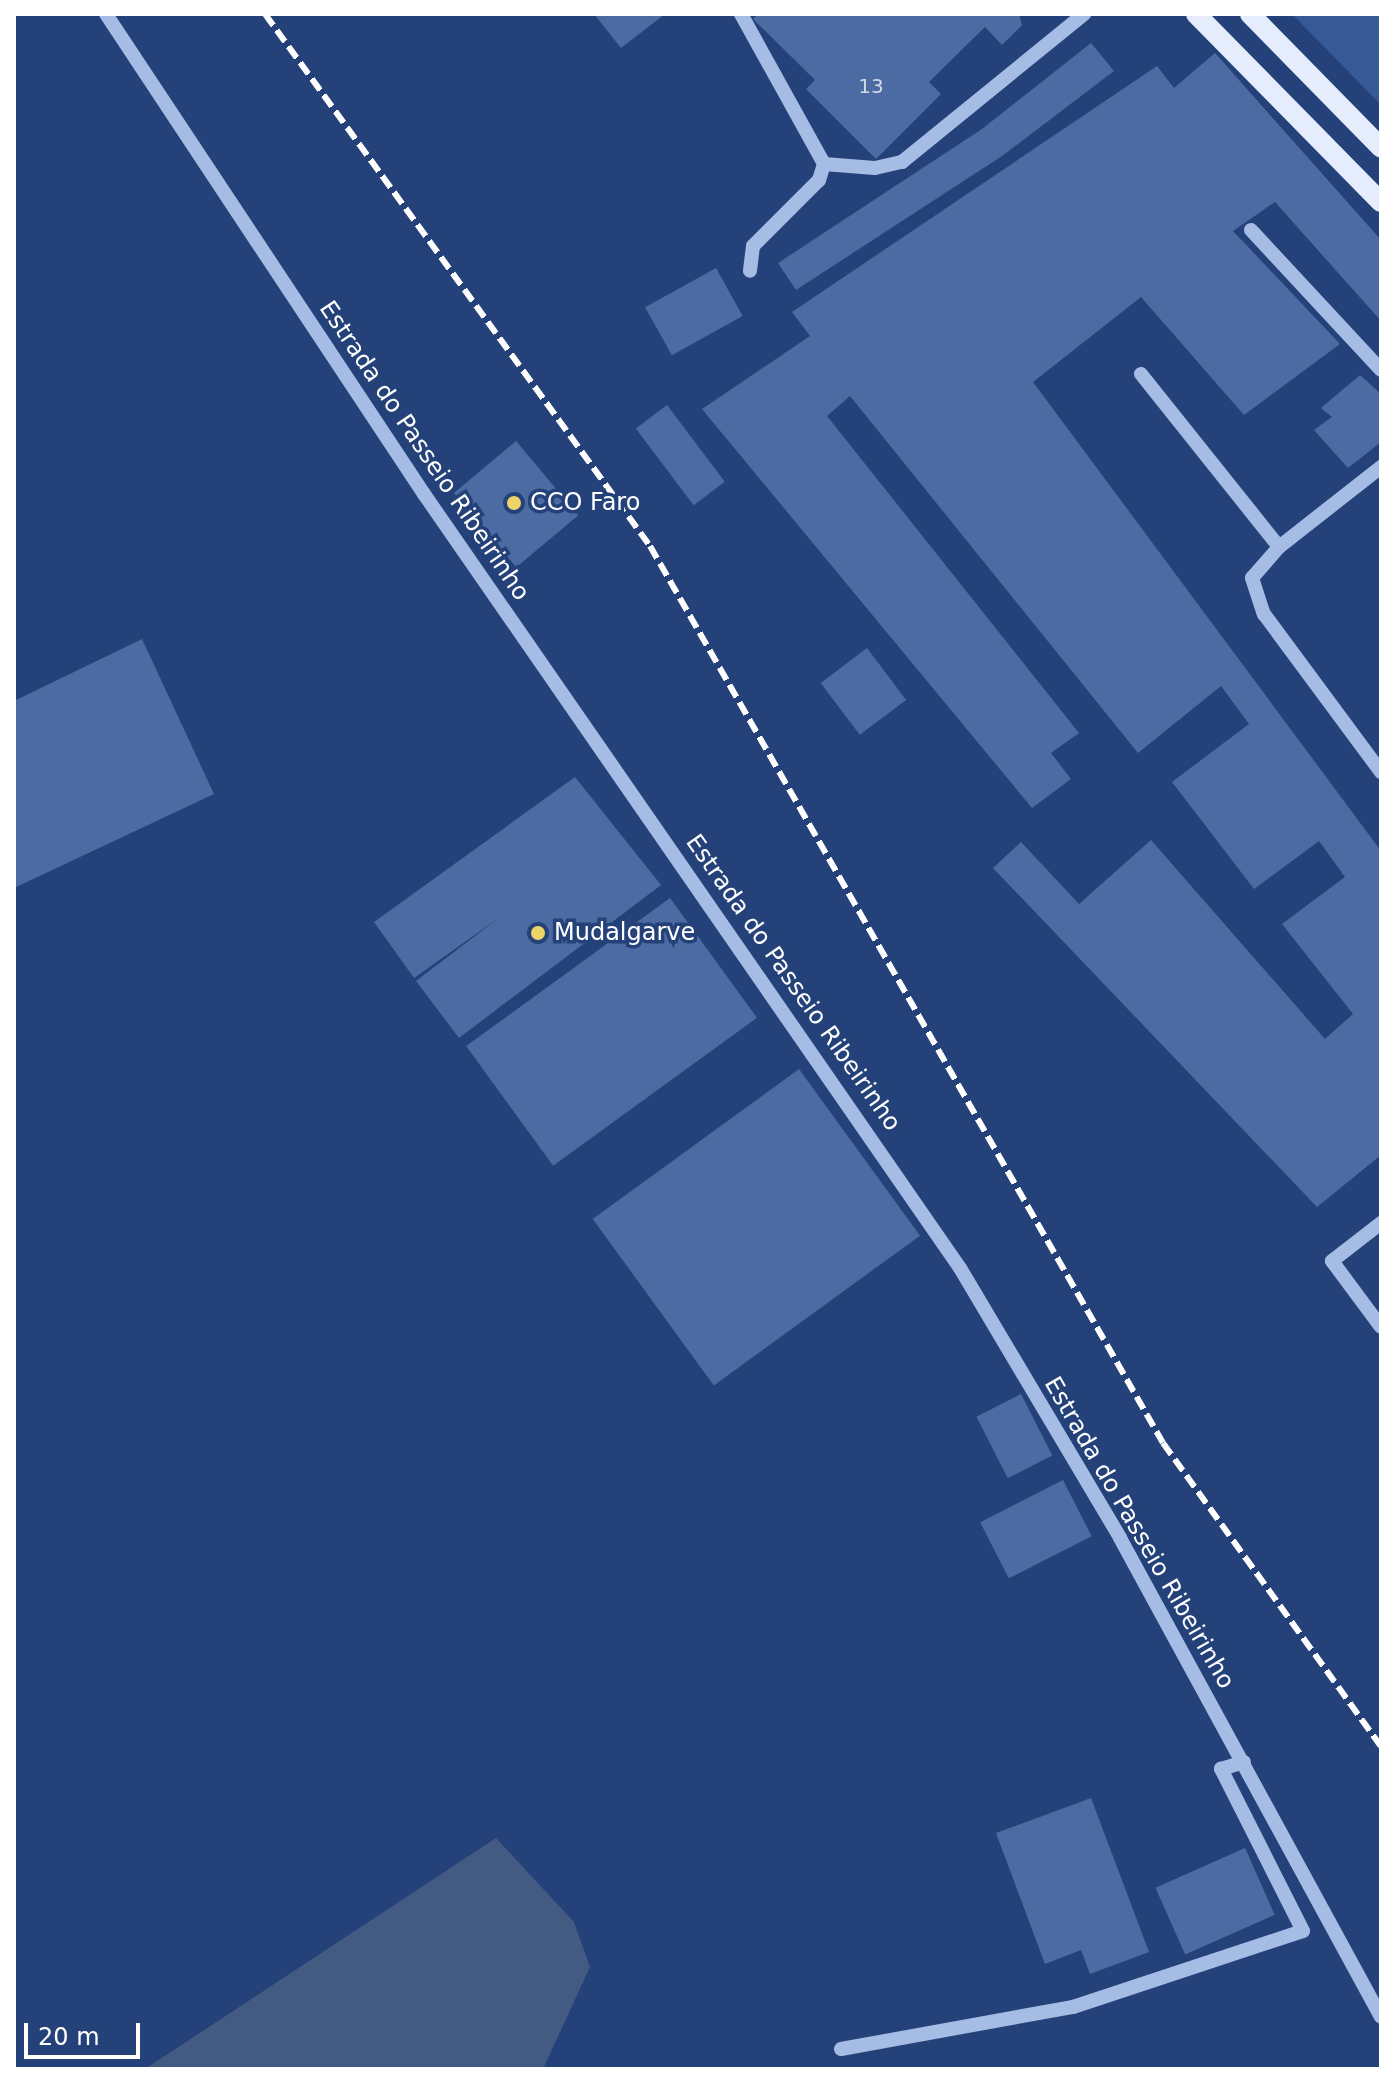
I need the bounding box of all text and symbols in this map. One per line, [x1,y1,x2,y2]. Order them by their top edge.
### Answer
house number: 13 [858,74,884,98]
street label: Estrada do Passeio Ribeirinho [313,296,535,606]
place label: CCO Faro [530,489,640,517]
marker: CCO Faro [505,494,523,512]
street label: Estrada do Passeio Ribeirinho [679,829,907,1137]
place label: Mudalgarve [554,919,695,947]
marker: Mudalgarve [529,924,547,942]
street label: Estrada do Passeio Ribeirinho [1038,1372,1240,1694]
scale bar [28,2007,144,2057]
text: 20 m [38,2023,100,2051]

